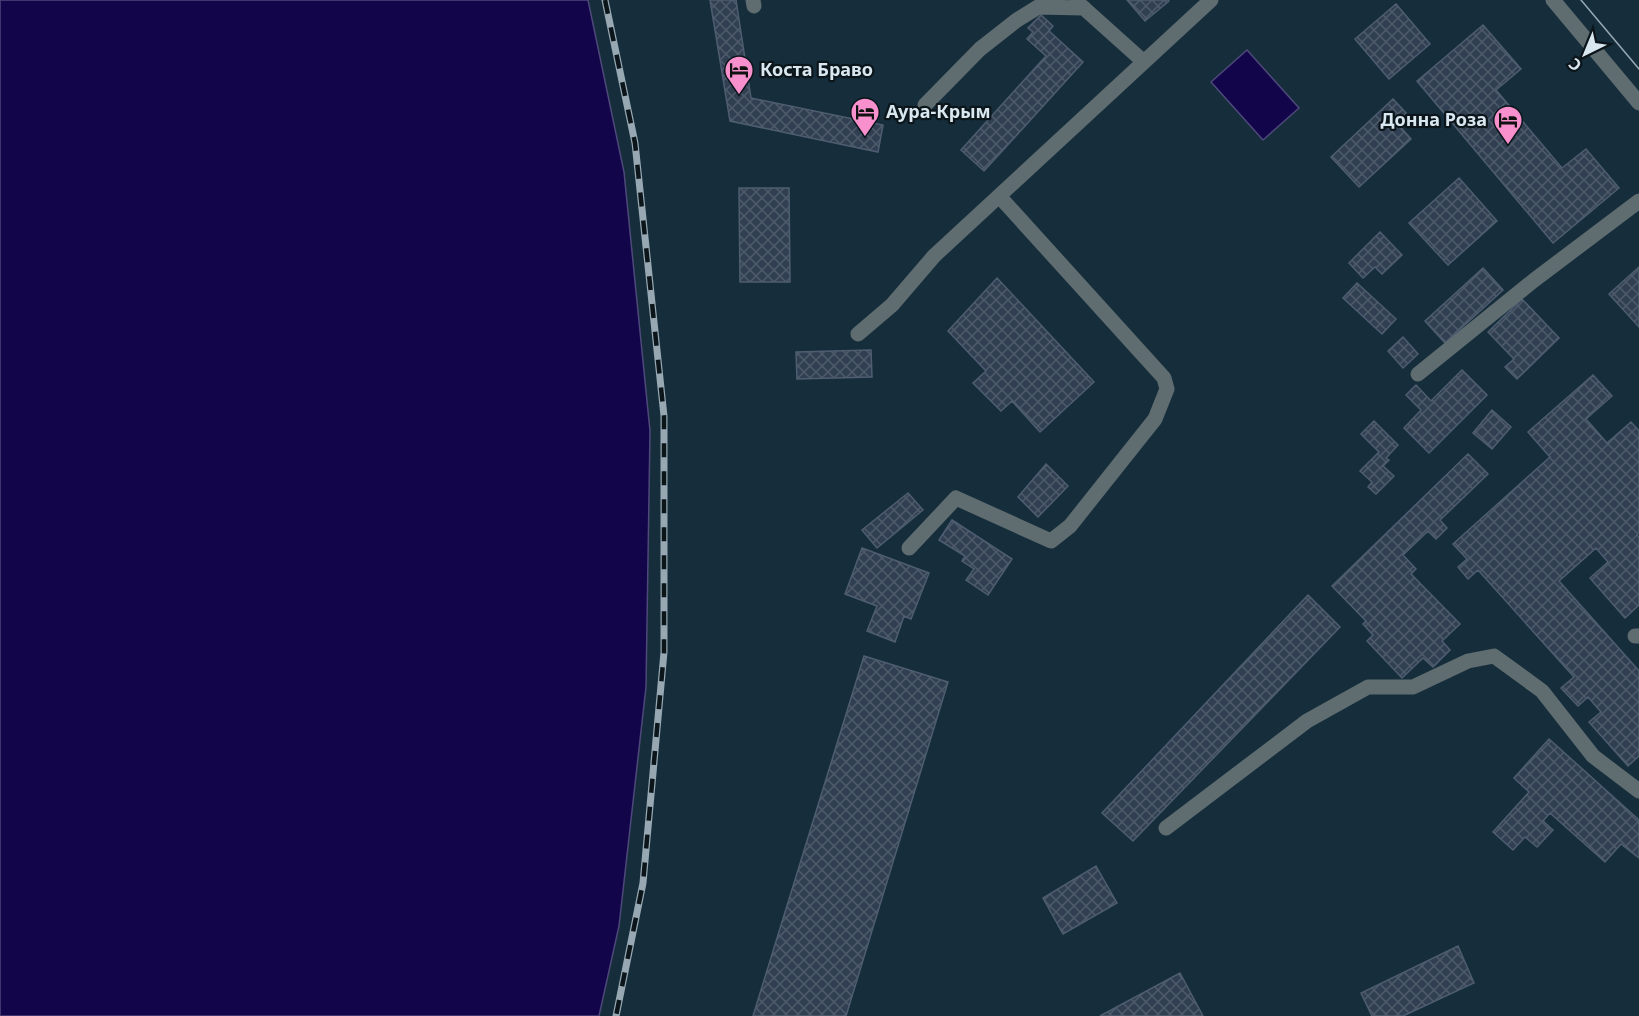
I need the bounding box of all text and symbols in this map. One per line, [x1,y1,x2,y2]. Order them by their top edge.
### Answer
north arrow [1555,24,1615,84]
text: С [1563,53,1586,77]
hotel icon: Коста Браво [723,54,755,96]
place label: Коста Браво [760,57,873,81]
hotel icon: Аура-Крым [849,96,881,138]
place label: Аура-Крым [886,99,991,123]
hotel icon: Донна Роза [1492,104,1524,146]
place label: Донна Роза [1381,107,1487,131]

